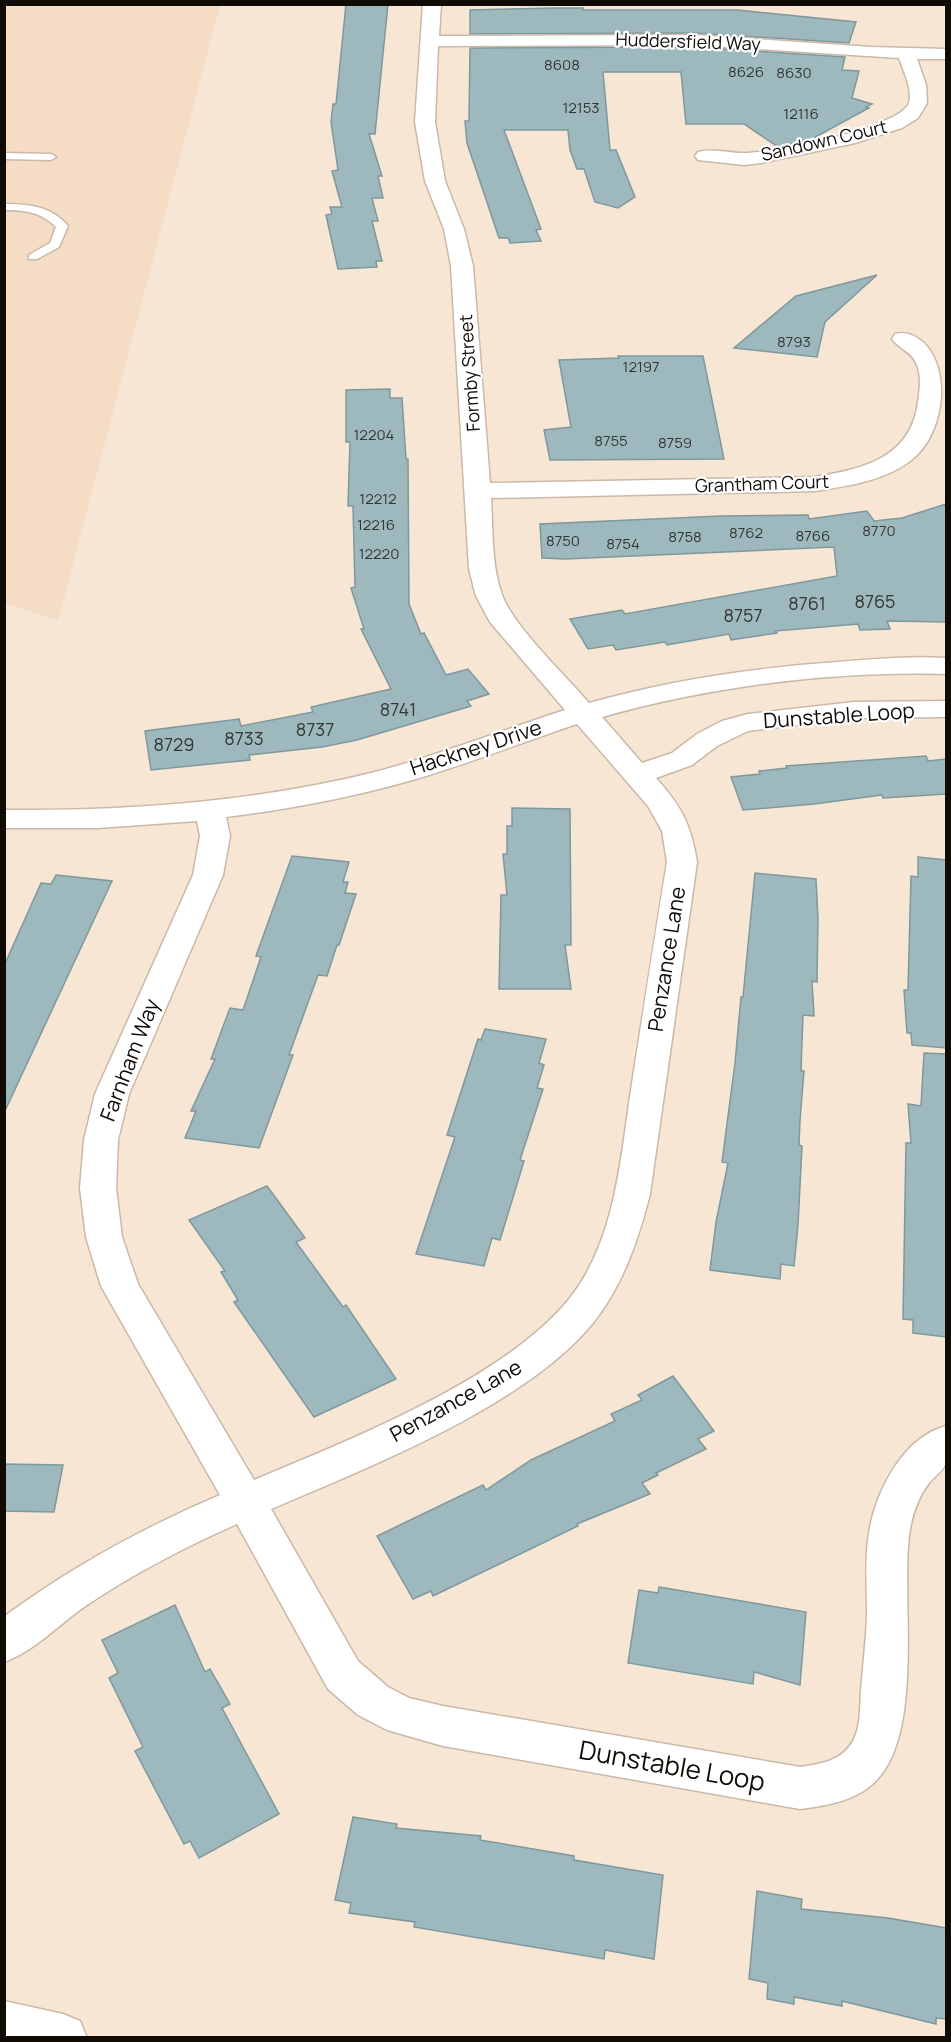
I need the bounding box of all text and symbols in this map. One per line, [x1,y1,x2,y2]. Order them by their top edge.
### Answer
street label: Huddersfield Way [615,26,762,56]
house number: 8608 [544,54,580,75]
house number: 8626 [728,61,764,82]
house number: 8630 [776,62,812,83]
house number: 12153 [562,97,600,118]
house number: 12116 [783,103,819,124]
street label: Sandown Court [758,114,889,166]
street label: Formby Street [453,314,485,432]
house number: 8793 [777,331,811,352]
house number: 12197 [623,356,659,377]
house number: 12204 [354,424,395,445]
house number: 8755 [594,430,628,451]
house number: 8759 [658,432,692,453]
street label: Grantham Court [694,469,829,497]
house number: 12212 [359,488,397,509]
house number: 12216 [357,514,395,535]
house number: 8770 [862,520,896,541]
house number: 8762 [729,522,763,543]
house number: 8766 [796,525,830,546]
house number: 8758 [668,526,702,547]
house number: 8750 [546,530,580,551]
house number: 8754 [606,533,640,554]
house number: 12220 [359,543,399,564]
house number: 8765 [854,589,896,613]
house number: 8761 [788,591,826,615]
house number: 8757 [724,603,762,627]
street label: Dunstable Loop [762,696,916,734]
house number: 8741 [380,697,416,721]
street label: Hackney Drive [406,713,545,782]
house number: 8737 [296,717,334,741]
house number: 8733 [224,726,264,750]
house number: 8729 [154,732,194,756]
street label: Penzance Lane [641,884,691,1033]
street label: Farnham Way [93,994,165,1125]
street label: Penzance Lane [385,1352,526,1448]
street label: Dunstable Loop [576,1731,768,1799]

